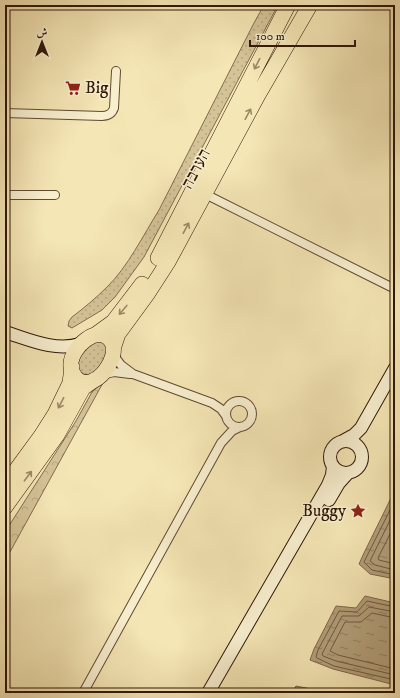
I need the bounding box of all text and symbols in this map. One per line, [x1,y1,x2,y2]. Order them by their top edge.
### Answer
north arrow [22,22,62,62]
scale bar [250,22,355,48]
text: ش [37,26,48,40]
text: 100 m [256,29,285,44]
one-way arrow [253,58,260,70]
place label: Big [85,77,109,99]
supermarket icon: Big [64,79,82,97]
one-way arrow [244,108,252,120]
street label: הערבה [176,145,216,193]
one-way arrow [183,222,190,234]
one-way arrow [118,305,127,316]
one-way arrow [56,397,64,409]
one-way arrow [24,470,32,481]
place label: Buggy [302,500,347,522]
place icon: Buggy [349,502,367,520]

